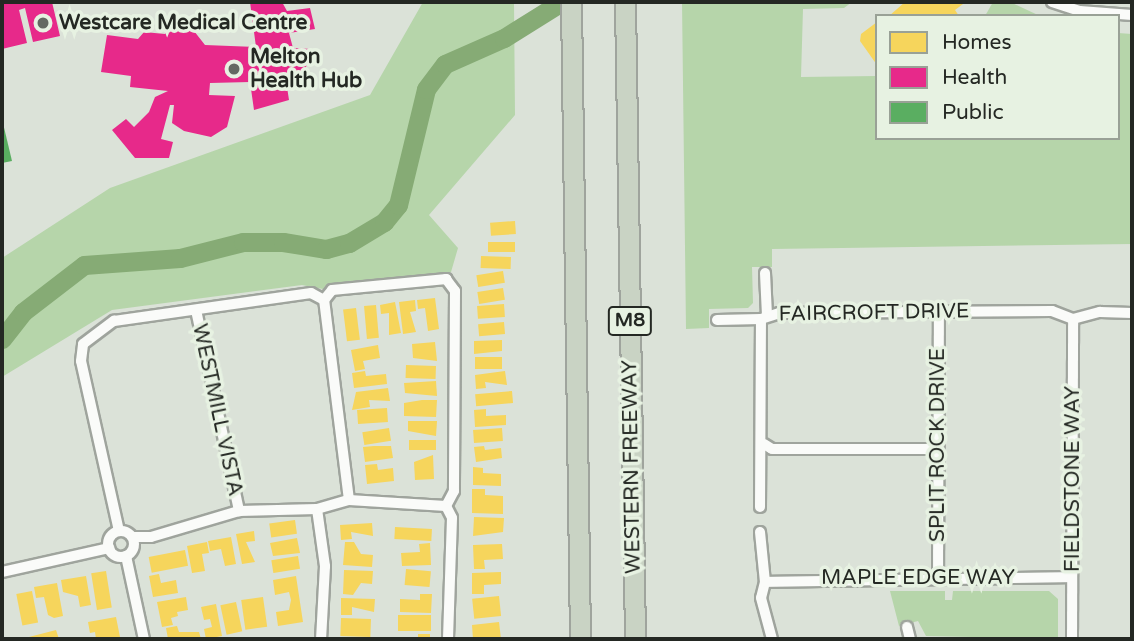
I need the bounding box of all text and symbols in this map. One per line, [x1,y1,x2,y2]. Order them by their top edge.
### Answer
place label: Westcare Medical Centre [59,10,307,36]
marker: Westcare Medical Centre [33,13,53,33]
legend [875,14,1120,140]
text: Homes [942,30,1012,55]
place label: Melton Health Hub [250,44,362,94]
marker: Melton Health Hub [224,59,244,79]
text: Health [942,65,1007,90]
text: Public [942,100,1004,125]
street label: FAIRCROFT DRIVE [779,299,969,327]
road number: M8 [607,306,653,336]
street label: WESTMILL VISTA [186,322,248,498]
street label: SPLIT ROCK DRIVE [925,348,951,542]
street label: WESTERN FREEWAY [618,360,646,574]
street label: FIELDSTONE WAY [1060,386,1086,572]
street label: MAPLE EDGE WAY [821,565,1015,591]

